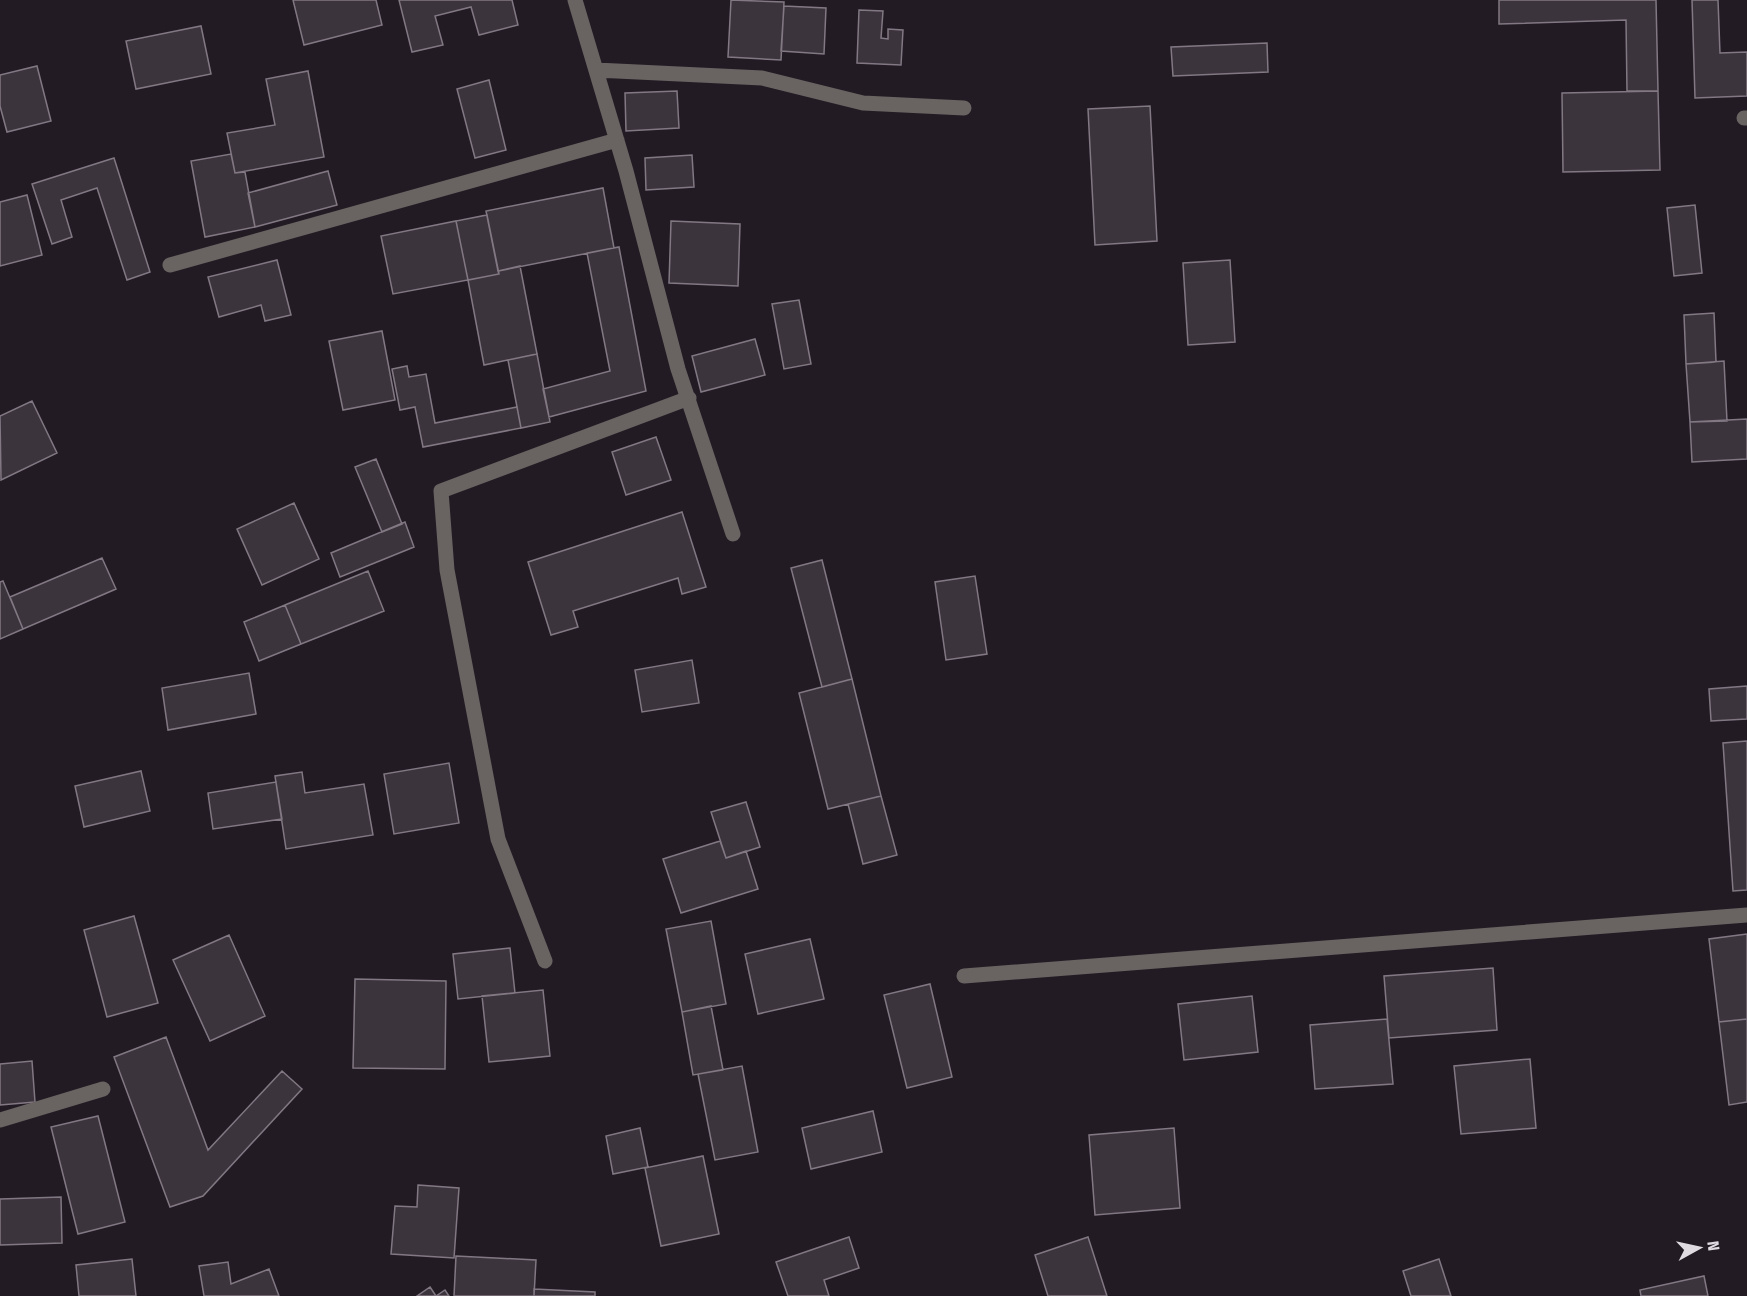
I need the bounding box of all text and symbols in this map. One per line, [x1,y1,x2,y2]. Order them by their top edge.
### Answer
north arrow [1669,1218,1729,1278]
text: N [1703,1240,1723,1252]

